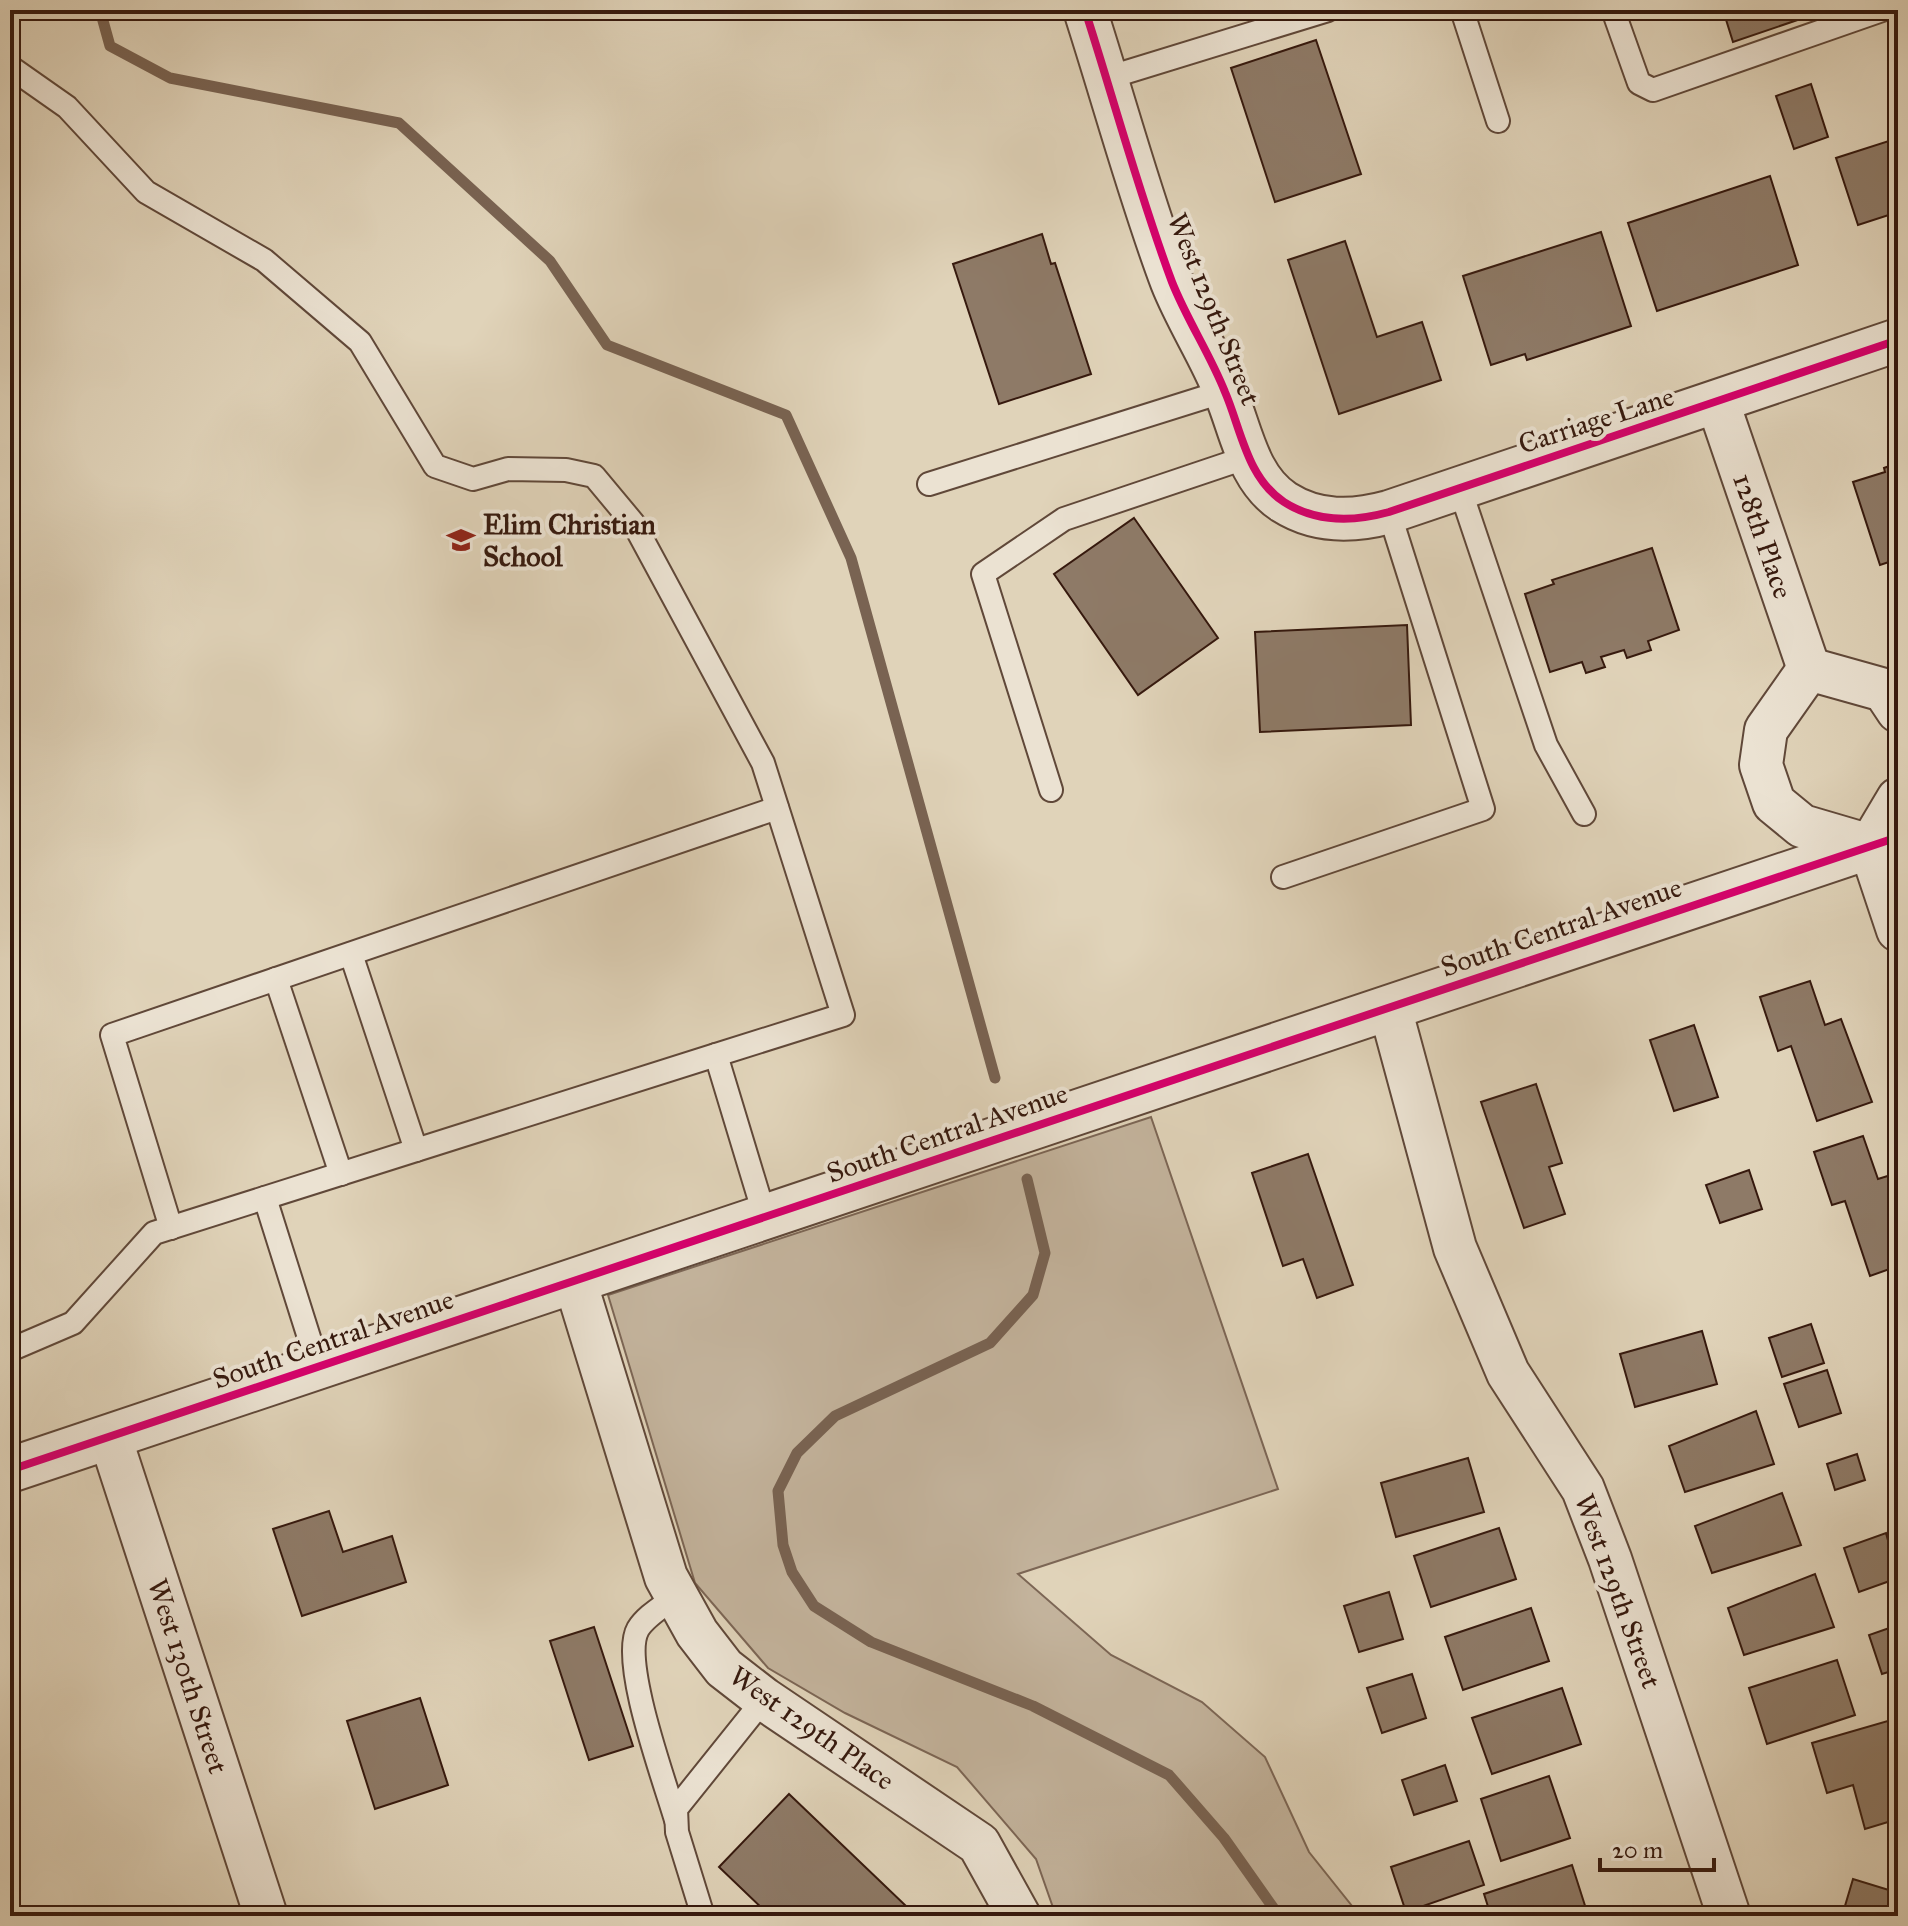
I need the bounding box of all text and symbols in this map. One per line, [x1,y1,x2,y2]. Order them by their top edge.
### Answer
street label: West 129th Street [1160,208,1269,410]
street label: Carriage Lane [1514,378,1678,462]
street label: 128th Place [1725,469,1801,603]
place label: Elim Christian School [483,507,656,574]
school or university icon: Elim Christian School [446,525,476,555]
street label: South Central Avenue [1436,869,1686,985]
street label: South Central Avenue [822,1075,1072,1191]
street label: South Central Avenue [208,1281,458,1397]
street label: West 129th Street [1567,1489,1669,1693]
street label: West 130th Street [140,1574,236,1778]
street label: West 129th Place [723,1658,901,1798]
scale bar [1600,1822,1714,1872]
text: 20 m [1612,1835,1663,1865]

